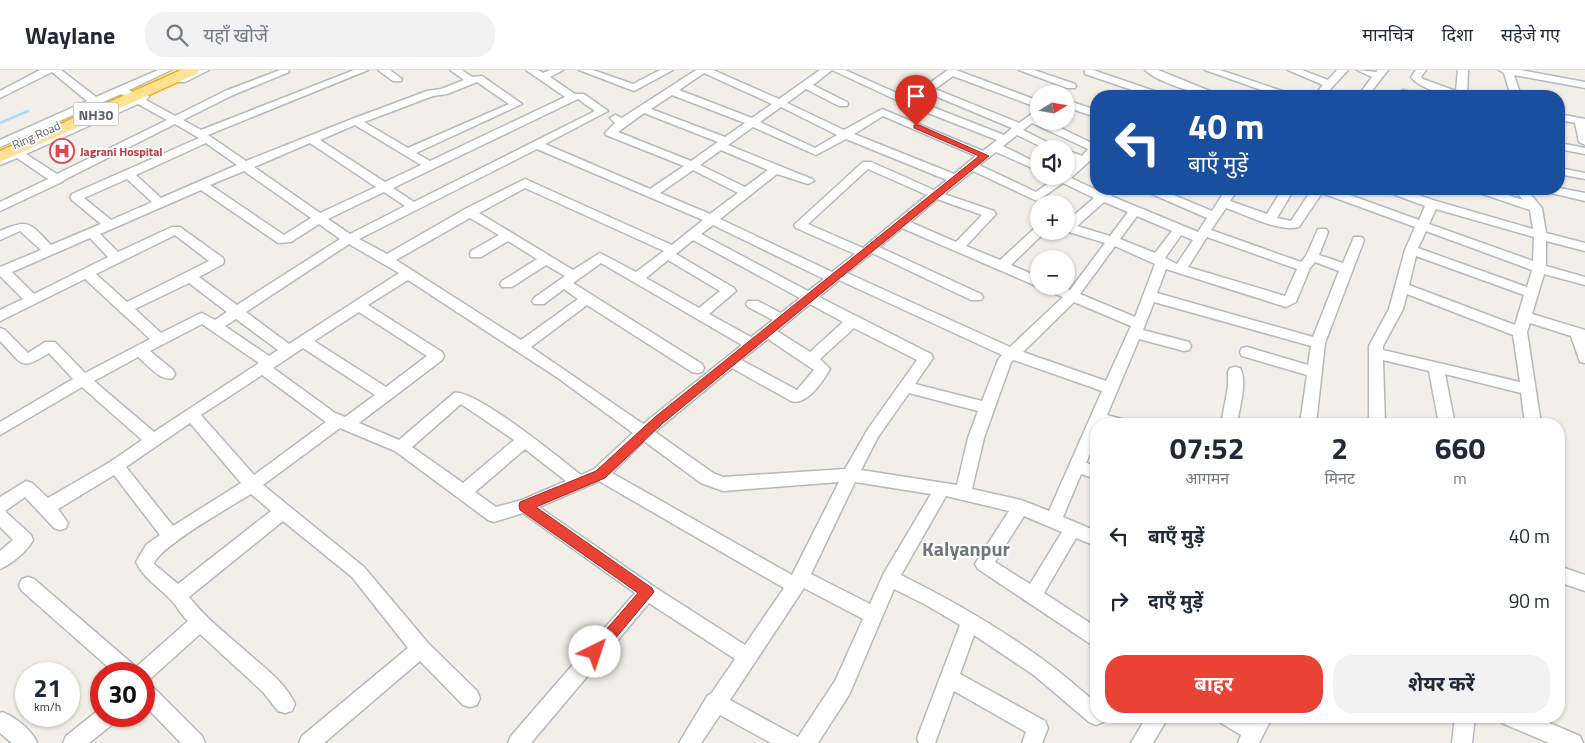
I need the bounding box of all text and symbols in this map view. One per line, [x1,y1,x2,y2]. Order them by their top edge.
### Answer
search box [145,12,495,57]
text: Waylane [25,17,115,53]
text: यहाँ खोजें [203,20,268,49]
icon: search [163,21,191,49]
text: मानचित्र [1362,21,1414,48]
text: दिशा [1442,21,1473,48]
text: सहेजे गए [1501,21,1560,48]
pin [895,75,937,126]
icon: arrive [902,82,930,110]
north arrow [1030,85,1075,130]
map controls [1030,85,1075,295]
text: 40 m [1188,99,1264,153]
road number: NH30 [74,103,118,126]
icon: left [1105,110,1170,175]
street label: Ring Road [9,116,63,154]
hospital icon: Jagrani Hospital [49,138,75,164]
button: sound [1030,140,1075,185]
place label: Jagrani Hospital [80,142,163,161]
text: बाएँ मुड़ें [1188,147,1248,181]
button: + [1030,195,1075,240]
button: − [1030,250,1075,295]
text: 07:52 [1170,425,1245,471]
text: 2 [1331,425,1348,471]
text: 660 [1435,425,1485,471]
text: आगमन [1185,466,1229,490]
text: मिनट [1324,466,1355,490]
text: m [1453,466,1467,490]
text: बाएँ मुड़ें [1148,521,1204,550]
text: 40 m [1509,521,1550,550]
icon: left [1105,522,1133,550]
district label: Kalyanpur [922,533,1010,564]
text: दाएँ मुड़ें [1148,586,1203,615]
text: 90 m [1509,586,1550,615]
icon: right [1105,587,1133,615]
position arrow [568,625,620,677]
button: बाहर [1105,655,1323,713]
button: शेयर करें [1333,655,1550,713]
speed limit sign: 30 [90,662,155,727]
text: 21 [33,669,62,707]
text: km/h [34,697,61,716]

